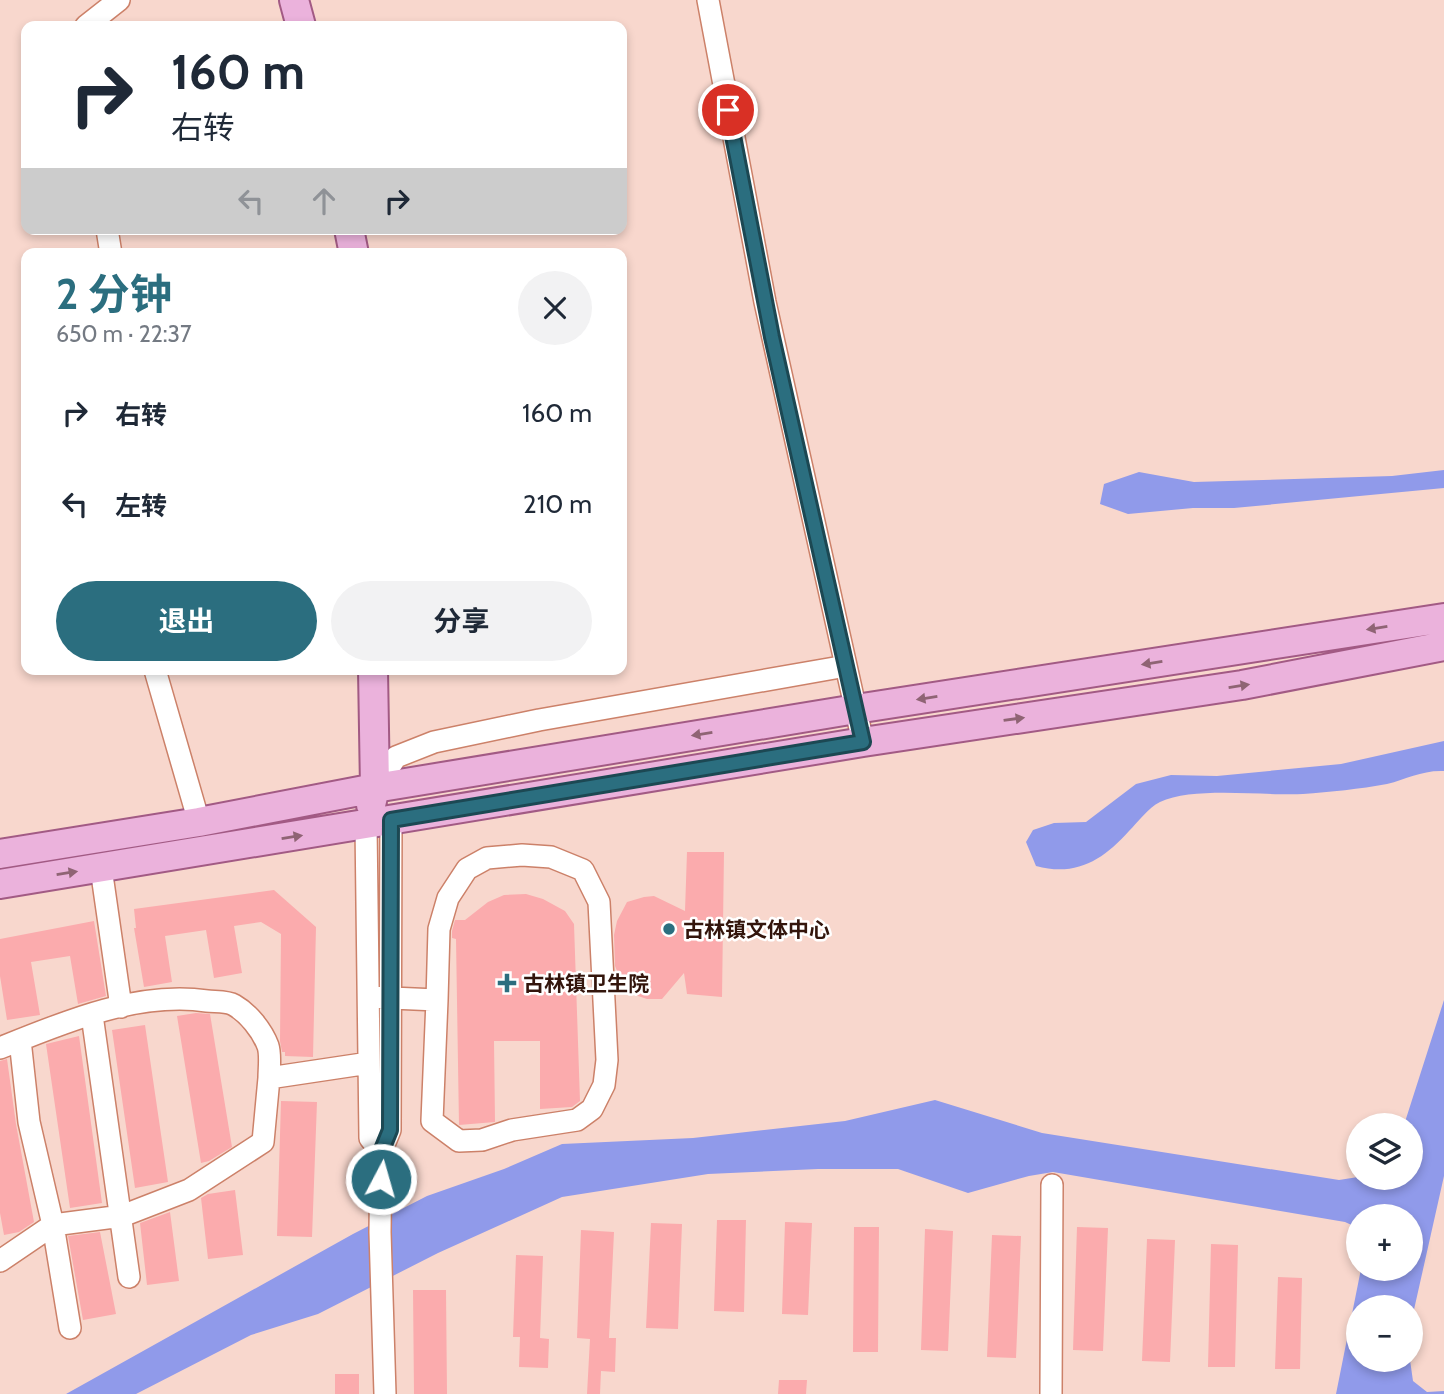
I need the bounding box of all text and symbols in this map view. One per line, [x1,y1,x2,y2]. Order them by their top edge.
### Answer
text: 160 m [171,42,305,101]
icon: right [56,49,147,140]
pin [698,80,758,140]
icon: arrive [709,91,747,129]
text: 右转 [171,108,235,147]
icon: left [232,182,270,220]
icon: ahead [305,182,343,220]
icon: right [378,182,416,220]
text: 2 分钟 [56,268,172,320]
button: close [518,271,592,345]
text: 650 m · 22:37 [56,320,192,348]
icon: right [56,394,94,432]
text: 160 m [522,397,592,429]
text: 右转 [115,399,167,431]
icon: left [56,485,94,523]
text: 210 m [523,488,592,520]
text: 左转 [115,490,167,522]
button: 退出 [56,581,317,661]
button: 分享 [331,581,592,661]
one-way arrow [1365,623,1387,634]
one-way arrow [1141,658,1163,669]
one-way arrow [1228,680,1250,691]
one-way arrow [916,693,938,704]
one-way arrow [1003,714,1025,725]
one-way arrow [691,729,713,740]
one-way arrow [281,831,303,842]
one-way arrow [56,867,78,878]
place label: 古林镇文体中心 [683,917,830,942]
marker: 古林镇文体中心 [661,921,677,937]
place label: 古林镇卫生院 [523,971,649,996]
marker: 古林镇卫生院 [497,973,517,993]
map controls [1346,1113,1423,1372]
button: layers [1346,1113,1423,1190]
position arrow [344,1142,418,1216]
button: + [1346,1204,1423,1281]
button: − [1346,1295,1423,1372]

